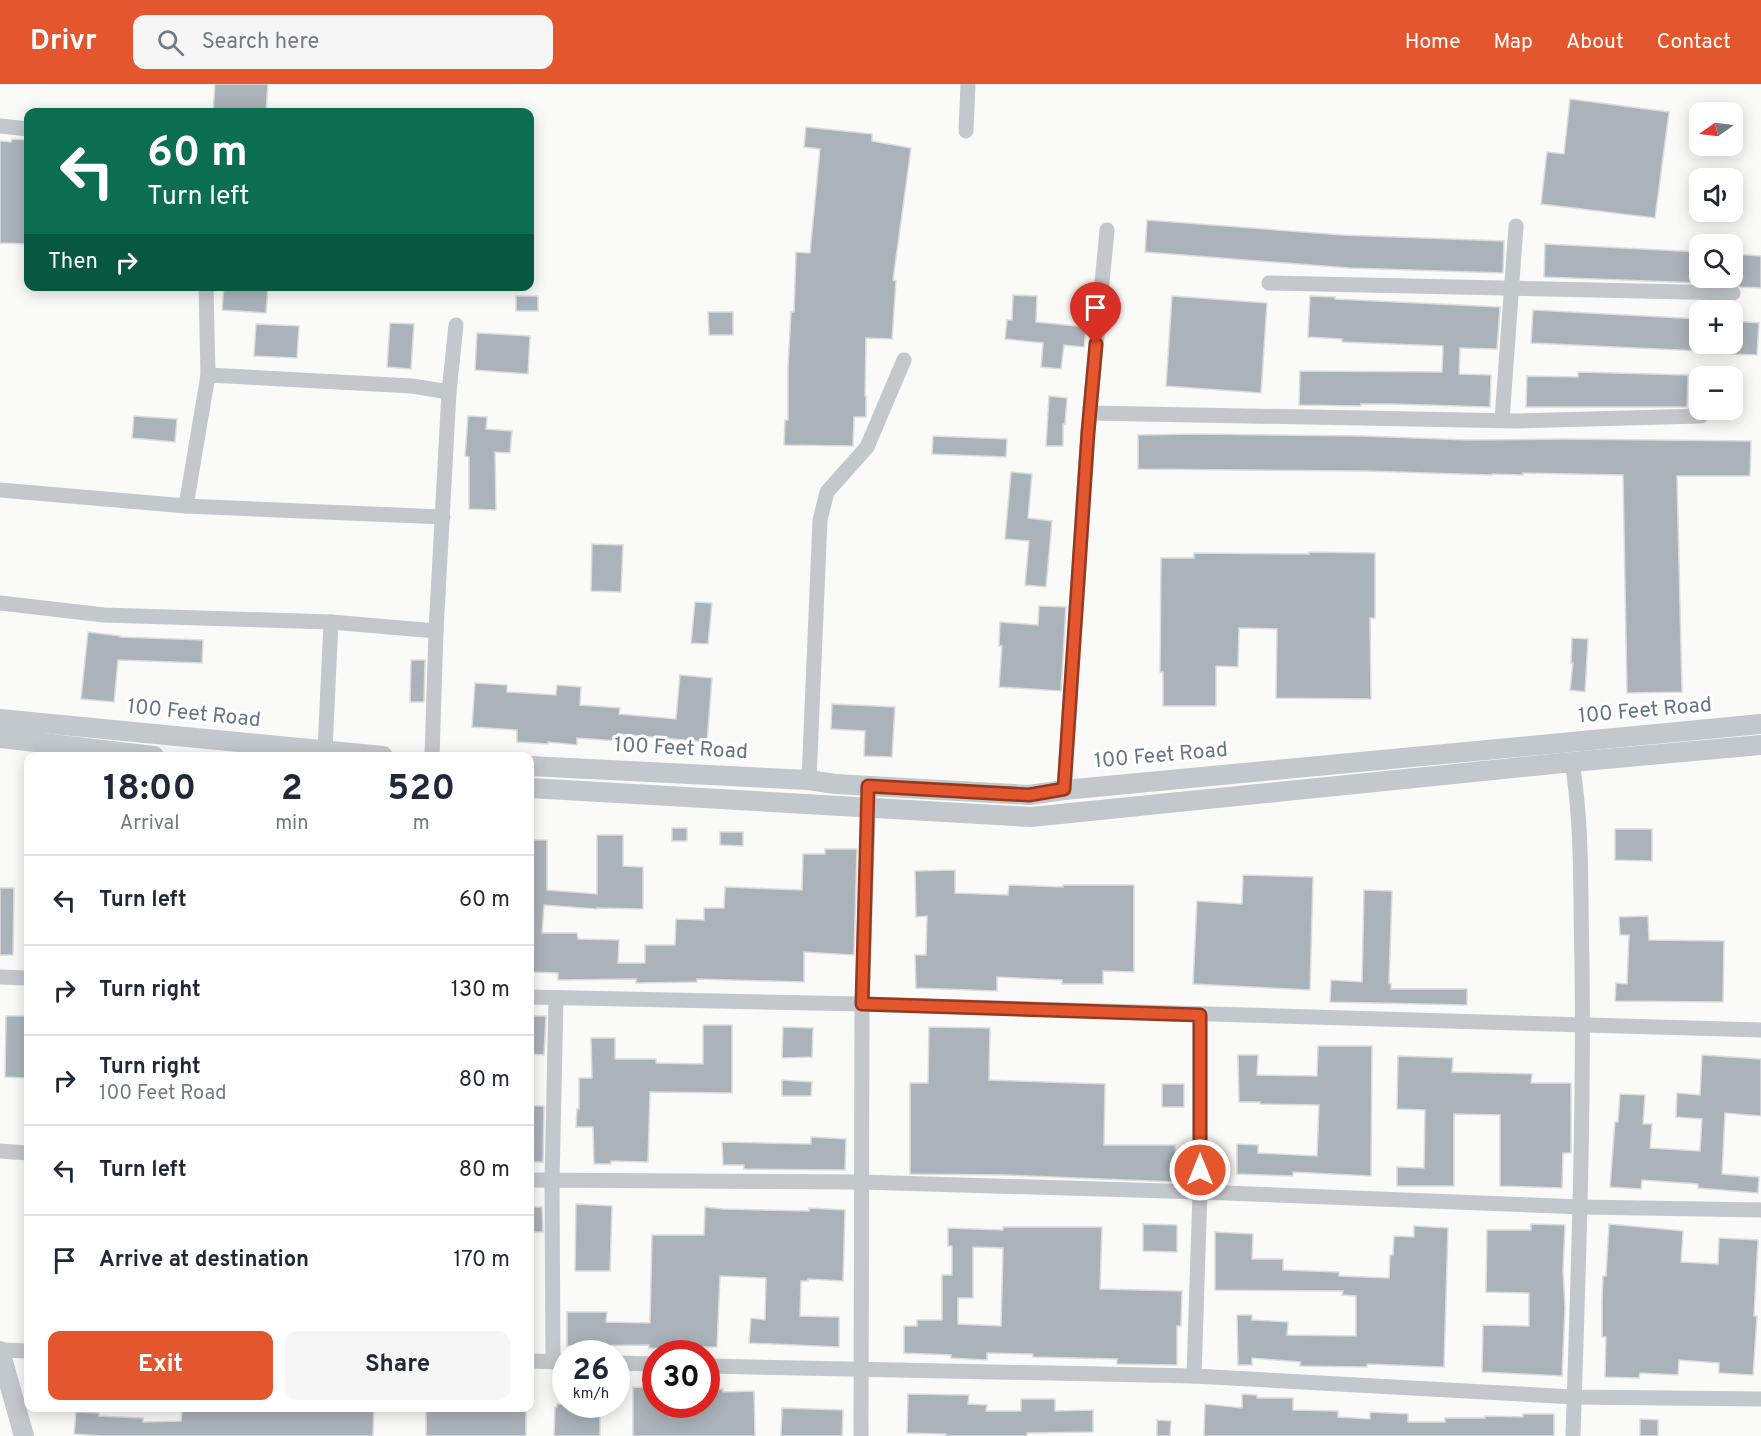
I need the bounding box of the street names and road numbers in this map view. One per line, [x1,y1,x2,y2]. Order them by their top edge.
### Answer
street label: 100 Feet Road [1577,692,1713,730]
street label: 100 Feet Road [126,694,262,734]
street label: 100 Feet Road [613,732,749,766]
street label: 100 Feet Road [1093,737,1229,775]

